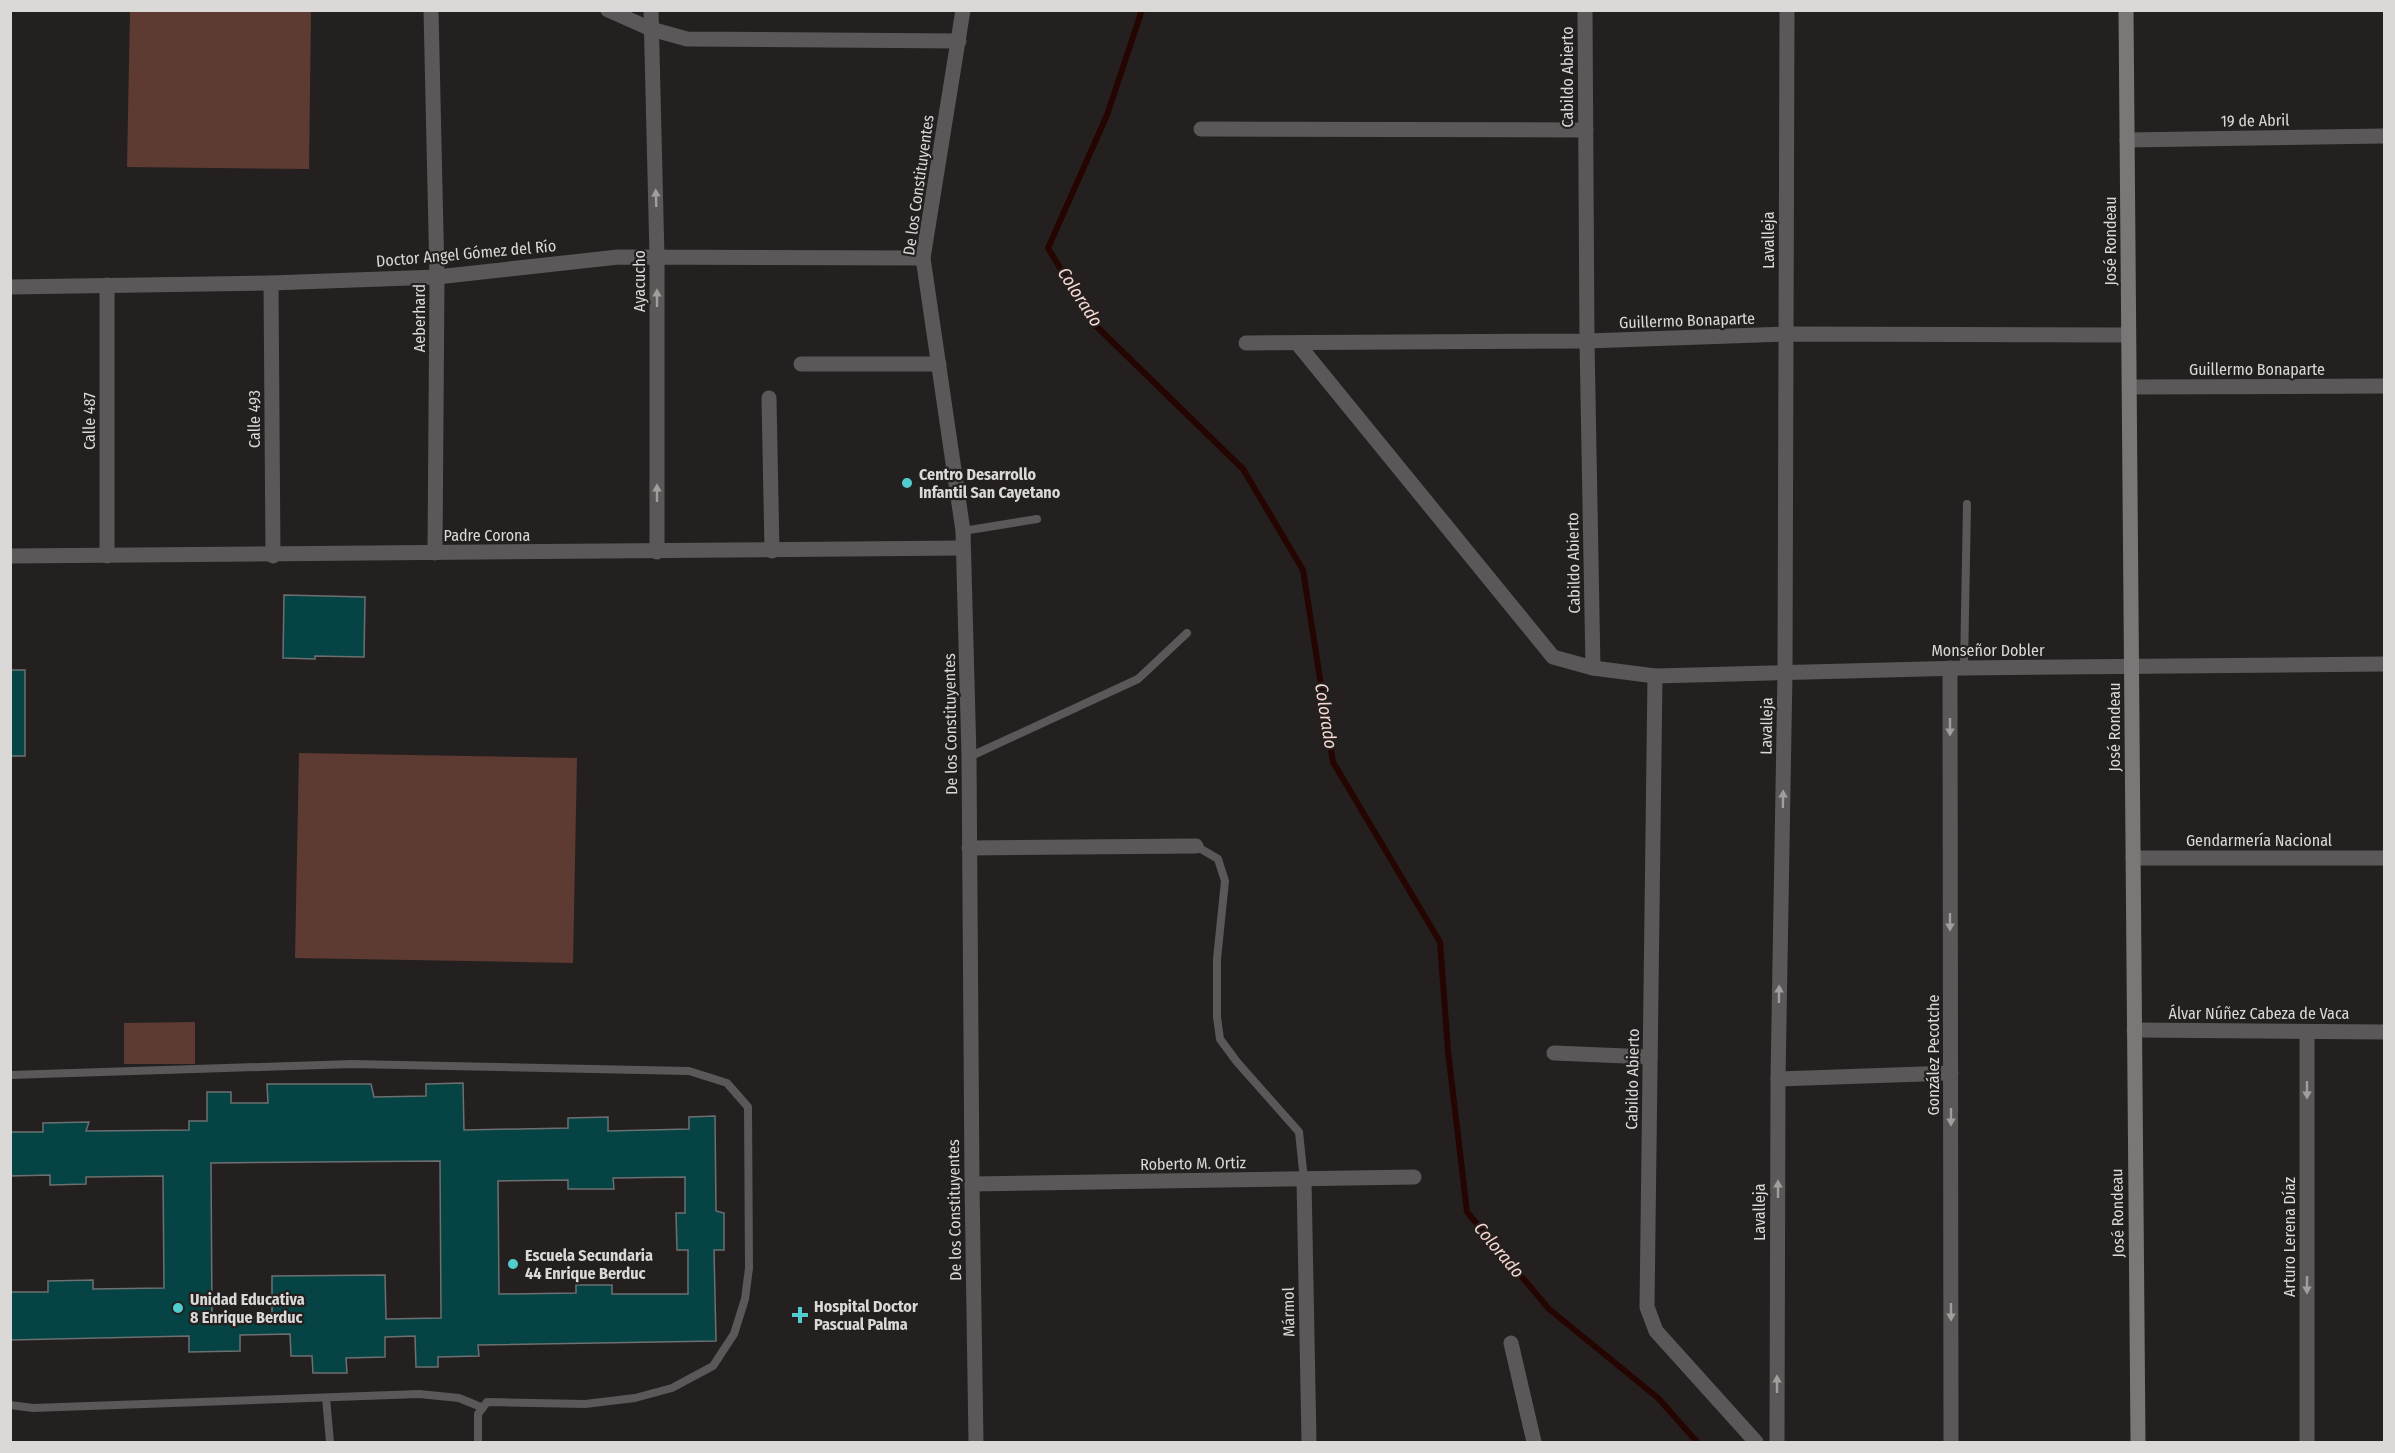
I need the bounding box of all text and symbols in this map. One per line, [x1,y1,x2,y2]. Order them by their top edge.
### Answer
street label: Cabildo Abierto [1558,26,1577,128]
street label: 19 de Abril [2220,110,2290,131]
street label: De los Constituyentes [899,113,938,257]
one-way arrow [651,189,660,208]
street label: José Rondeau [2101,196,2120,286]
street label: Lavalleja [1759,211,1778,269]
street label: Doctor Angel Gómez del Río [375,236,557,271]
street label: Ayacucho [630,250,649,312]
water label: Colorado [1053,263,1107,331]
street label: Aeberhard [410,284,429,352]
one-way arrow [652,289,662,308]
street label: Guillermo Bonaparte [1619,309,1755,332]
street label: Guillermo Bonaparte [2189,360,2325,379]
street label: Calle 493 [245,390,264,448]
street label: Calle 487 [80,392,99,450]
place label: Centro Desarrollo Infantil San Cayetano [919,465,1061,502]
marker: Centro Desarrollo Infantil San Cayetano [900,476,914,490]
one-way arrow [652,484,662,503]
street label: Cabildo Abierto [1563,512,1584,614]
street label: Padre Corona [444,526,531,545]
street label: Monseñor Dobler [1931,641,2045,660]
street label: De los Constituyentes [940,653,961,795]
water label: Colorado [1310,682,1342,750]
street label: José Rondeau [2105,682,2124,772]
street label: Lavalleja [1757,697,1777,755]
one-way arrow [1945,717,1955,736]
one-way arrow [1778,790,1788,809]
street label: Gendarmería Nacional [2186,831,2332,850]
one-way arrow [1945,912,1955,931]
one-way arrow [1775,985,1784,1004]
street label: González Pecotche [1924,995,1943,1115]
street label: Álvar Núñez Cabeza de Vaca [2169,1004,2350,1023]
street label: Cabildo Abierto [1622,1028,1643,1130]
one-way arrow [2302,1081,2312,1100]
one-way arrow [1946,1107,1956,1126]
street label: De los Constituyentes [944,1139,965,1281]
street label: Roberto M. Ortiz [1140,1153,1246,1174]
street label: José Rondeau [2107,1168,2128,1258]
street label: Arturo Lerena Díaz [2280,1177,2299,1297]
one-way arrow [1773,1180,1783,1199]
street label: Lavalleja [1750,1183,1769,1241]
water label: Colorado [1469,1218,1529,1282]
place label: Escuela Secundaria 44 Enrique Berduc [525,1246,653,1283]
marker: Escuela Secundaria 44 Enrique Berduc [506,1257,520,1271]
one-way arrow [2302,1276,2312,1295]
street label: Mármol [1279,1287,1298,1337]
place label: Unidad Educativa 8 Enrique Berduc [190,1290,305,1327]
place label: Hospital Doctor Pascual Palma [814,1297,918,1334]
marker: Unidad Educativa 8 Enrique Berduc [171,1301,185,1315]
one-way arrow [1946,1302,1956,1321]
marker: Hospital Doctor Pascual Palma [791,1306,809,1324]
one-way arrow [1772,1375,1782,1394]

